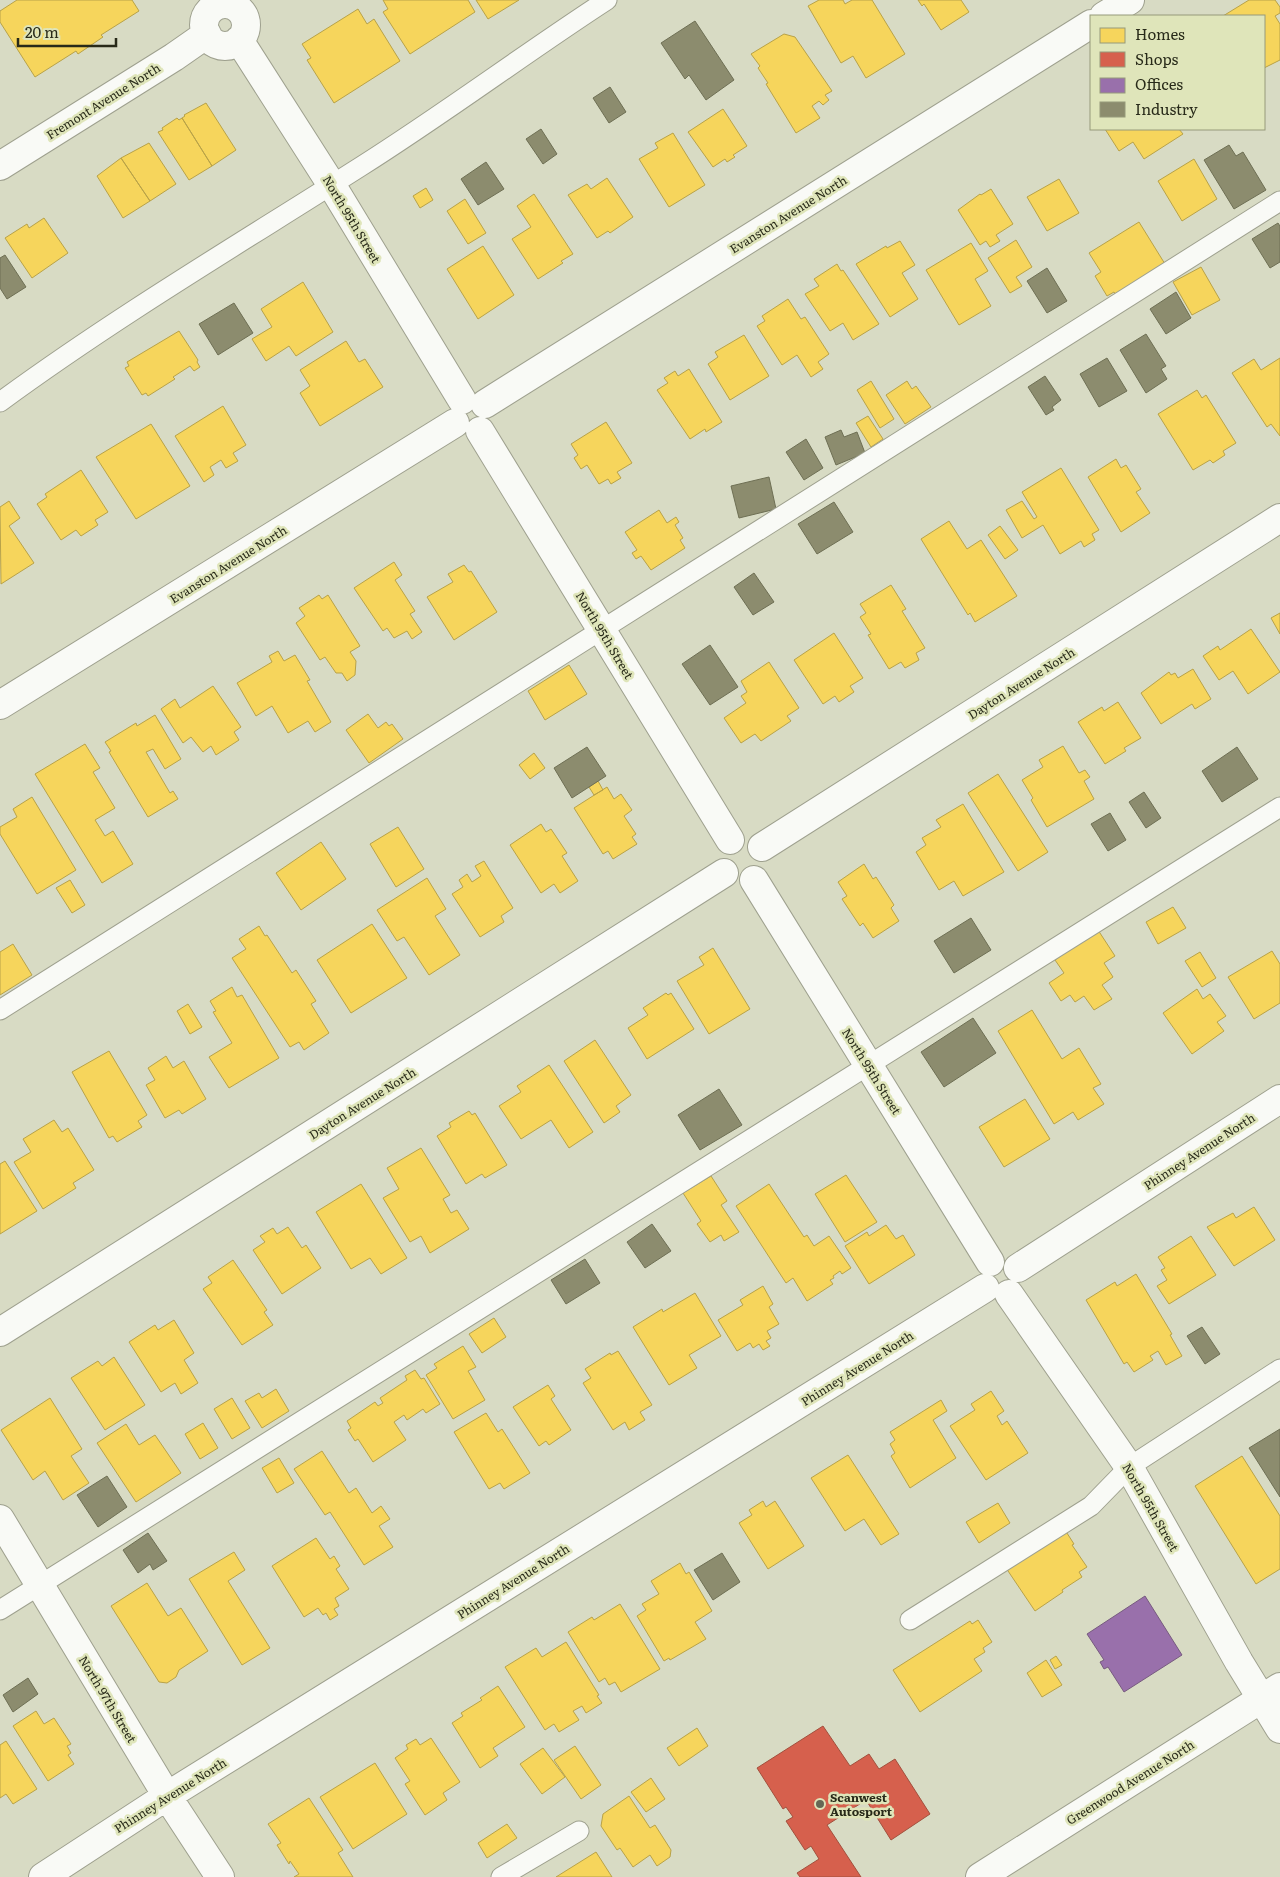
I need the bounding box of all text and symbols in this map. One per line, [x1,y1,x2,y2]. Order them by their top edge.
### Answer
scale bar [18,15,115,47]
legend [1090,15,1265,130]
text: 20 m [25,20,59,43]
text: Homes [1135,22,1185,45]
text: Shops [1135,47,1178,70]
street label: Fremont Avenue North [42,59,164,143]
text: Offices [1135,72,1183,95]
text: Industry [1135,97,1198,120]
street label: Evanston Avenue North [726,171,850,257]
street label: North 95th Street [319,172,385,266]
street label: Evanston Avenue North [166,521,290,607]
street label: North 95th Street [572,588,638,682]
street label: Dayton Avenue North [964,643,1078,723]
street label: North 95th Street [838,1024,906,1118]
street label: Dayton Avenue North [305,1063,419,1143]
street label: Phinney Avenue North [1140,1108,1258,1194]
street label: Phinney Avenue North [797,1326,917,1410]
street label: North 95th Street [1118,1460,1184,1555]
street label: Phinney Avenue North [453,1539,573,1623]
street label: North 97th Street [75,1652,141,1746]
street label: Greenwood Avenue North [1063,1735,1197,1829]
street label: Phinney Avenue North [110,1753,230,1837]
place label: Scanwest Autosport [830,1788,893,1820]
marker: Scanwest Autosport [814,1798,826,1810]

